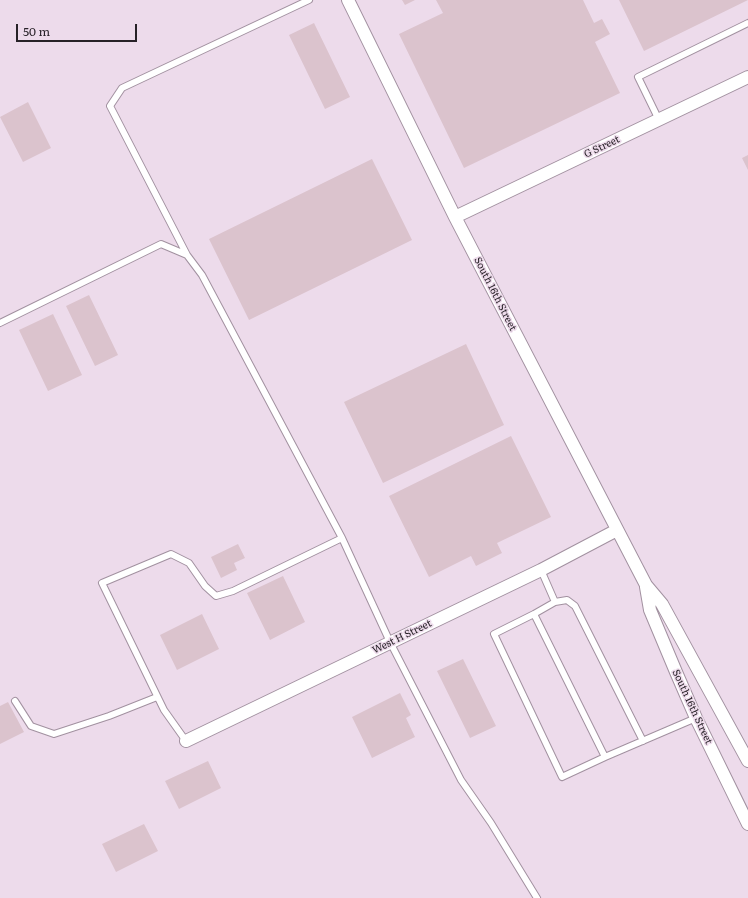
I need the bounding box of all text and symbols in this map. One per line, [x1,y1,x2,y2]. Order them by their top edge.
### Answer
scale bar [18,16,139,42]
text: 50 m [23,22,50,40]
street label: G Street [582,134,622,160]
street label: South 16th Street [471,255,519,333]
street label: West H Street [370,617,434,657]
street label: South 16th Street [669,668,715,746]

